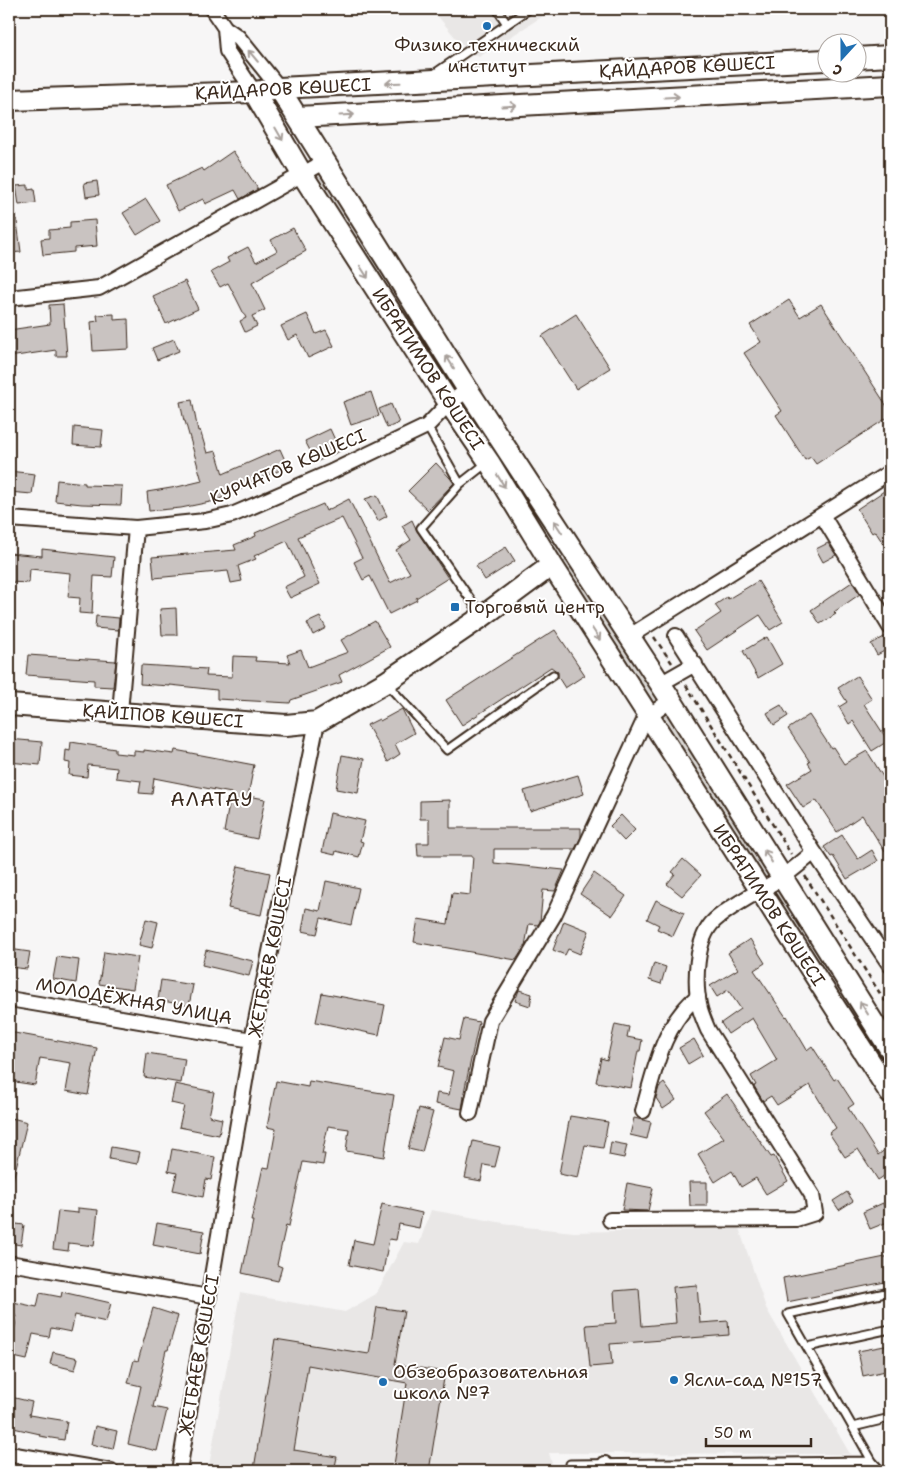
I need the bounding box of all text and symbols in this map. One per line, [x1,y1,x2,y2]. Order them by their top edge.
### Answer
marker: Физико технический институт [481,20,493,32]
north arrow [816,32,866,82]
place label: Физико технический институт [394,33,580,78]
one-way arrow [247,50,259,63]
street label: ҚАЙДАРОВ КӨШЕСІ [598,50,776,84]
text: С [830,60,845,80]
street label: ҚАЙДАРОВ КӨШЕСІ [194,72,372,106]
one-way arrow [386,78,402,87]
one-way arrow [663,92,679,101]
one-way arrow [501,101,517,110]
one-way arrow [339,110,355,119]
one-way arrow [274,126,284,140]
one-way arrow [360,264,370,278]
street label: ИБРАГИМОВ КӨШЕСІ [367,283,489,455]
one-way arrow [445,355,455,369]
street label: КУРЧАТОВ КӨШЕСІ [206,423,370,511]
one-way arrow [496,474,506,488]
one-way arrow [553,520,563,534]
place label: Торговый центр [465,595,605,619]
marker: Торговый центр [449,601,461,613]
one-way arrow [592,626,602,640]
street label: ҚАЙІПОВ КӨШЕСІ [81,698,245,734]
district label: АЛАТАУ [170,786,254,812]
street label: ИБРАГИМОВ КӨШЕСІ [708,819,830,991]
one-way arrow [763,849,773,863]
street label: ЖЕТБАЕВ КӨШЕСІ [243,875,297,1039]
street label: МОЛОДЁЖНАЯ УЛИЦА [34,972,234,1030]
one-way arrow [859,1001,869,1015]
street label: ЖЕТБАЕВ КӨШЕСІ [173,1273,225,1437]
place label: Обзеобразовательная школа №7 [393,1360,588,1405]
place label: Ясли-сад №157 [684,1368,822,1392]
marker: Ясли-сад №157 [668,1374,680,1386]
marker: Обзеобразовательная школа №7 [377,1376,389,1388]
scale bar [706,1415,812,1447]
text: 50 m [714,1423,752,1443]

